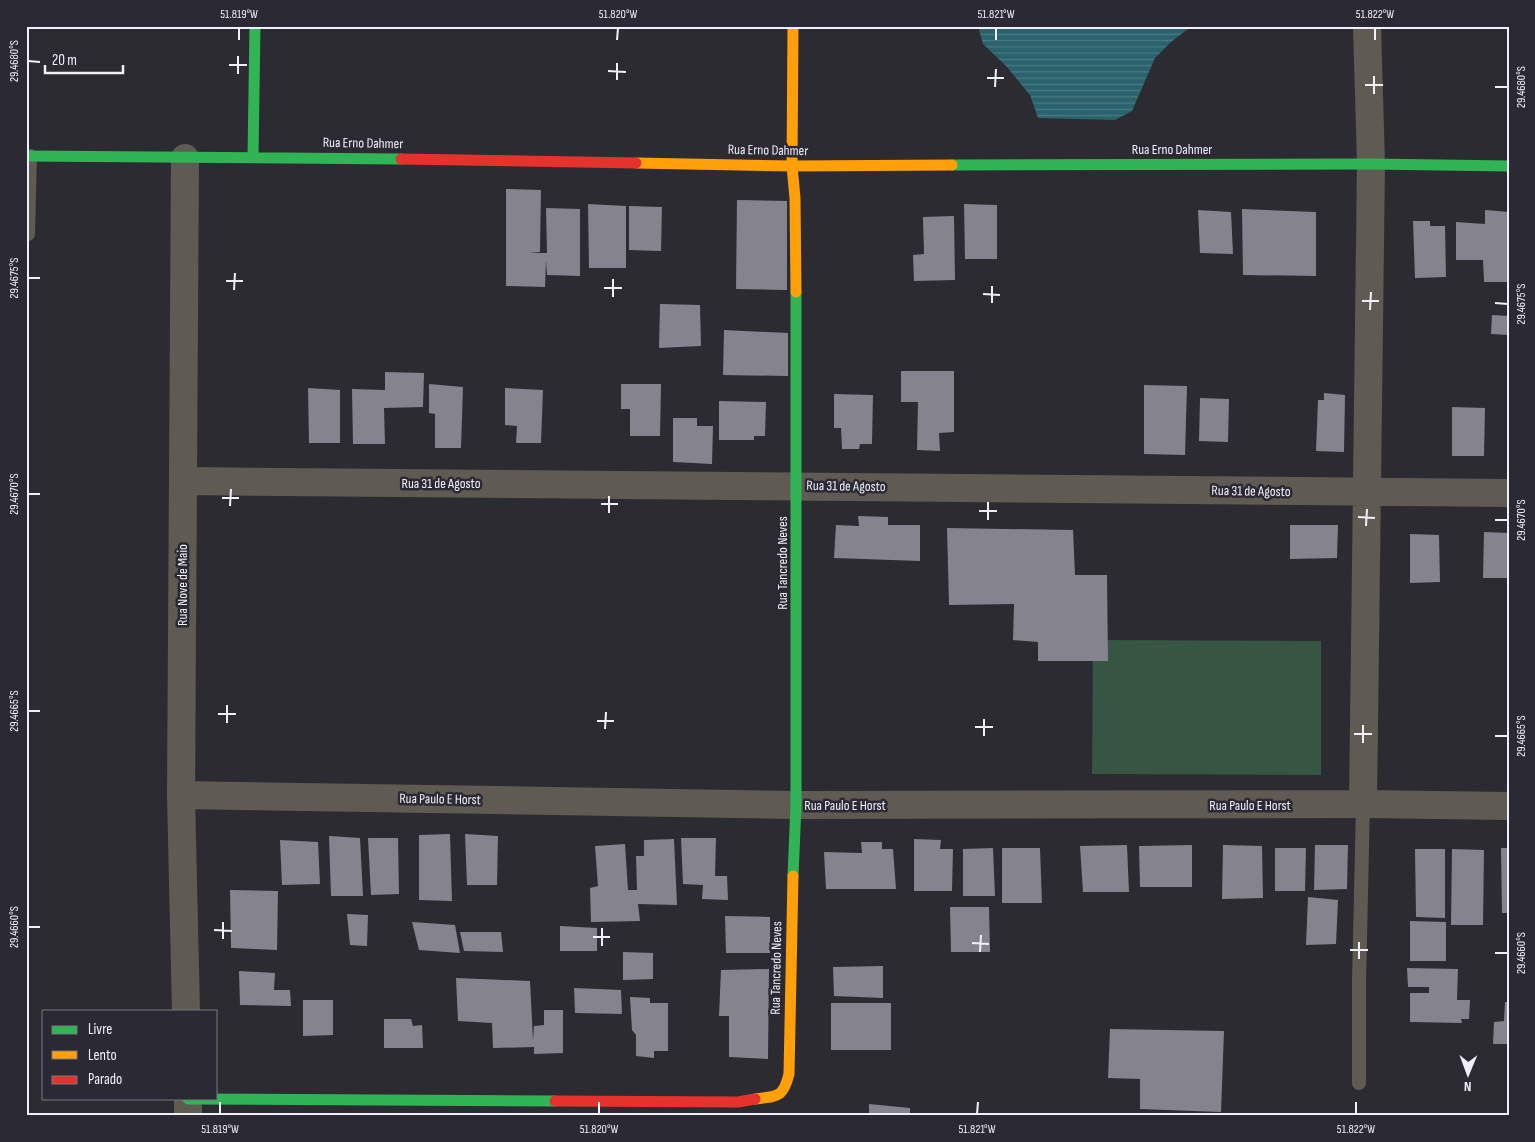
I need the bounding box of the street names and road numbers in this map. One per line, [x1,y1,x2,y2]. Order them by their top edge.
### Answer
street label: Rua Erno Dahmer [323,134,403,152]
street label: Rua Erno Dahmer [728,141,808,159]
street label: Rua Erno Dahmer [1132,141,1212,158]
street label: Rua 31 de Agosto [401,475,481,492]
street label: Rua 31 de Agosto [806,477,886,495]
street label: Rua 31 de Agosto [1211,482,1291,500]
street label: Rua Tancredo Neves [774,516,791,610]
street label: Rua Nove de Maio [174,544,191,626]
street label: Rua Paulo E Horst [399,790,481,808]
street label: Rua Paulo E Horst [804,797,886,814]
street label: Rua Paulo E Horst [1209,797,1291,814]
street label: Rua Tancredo Neves [767,921,785,1015]

